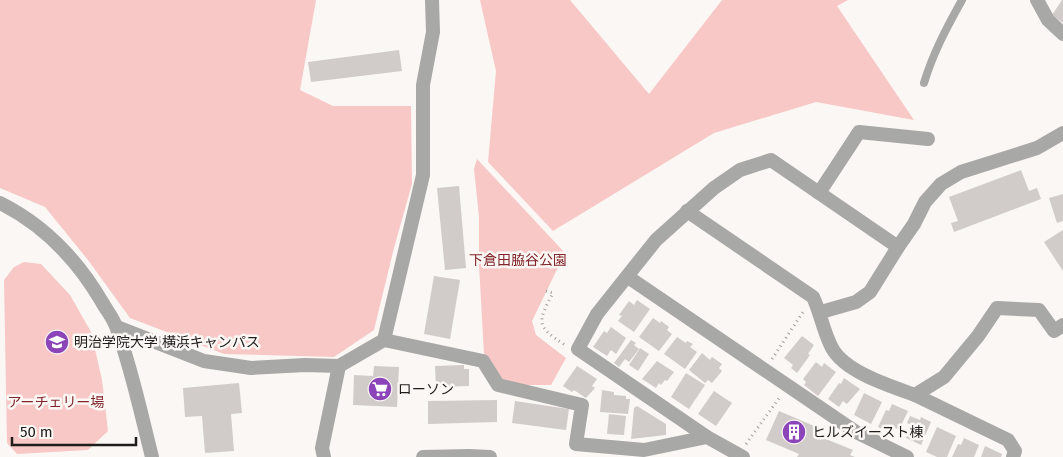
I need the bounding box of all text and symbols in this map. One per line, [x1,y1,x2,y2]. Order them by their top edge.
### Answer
park label: 下倉田脇谷公園 [469,252,567,269]
school or university icon: 明治学院大学 横浜キャンパス [44,329,70,355]
place label: 明治学院大学 横浜キャンパス [74,334,260,351]
supermarket icon: ローソン [367,376,393,402]
place label: ローソン [398,381,454,398]
park label: アーチェリー場 [7,394,105,411]
scale bar [12,414,136,446]
building icon: ヒルズイースト棟 [781,419,807,445]
text: 50 m [20,423,53,441]
place label: ヒルズイースト棟 [812,424,923,441]

